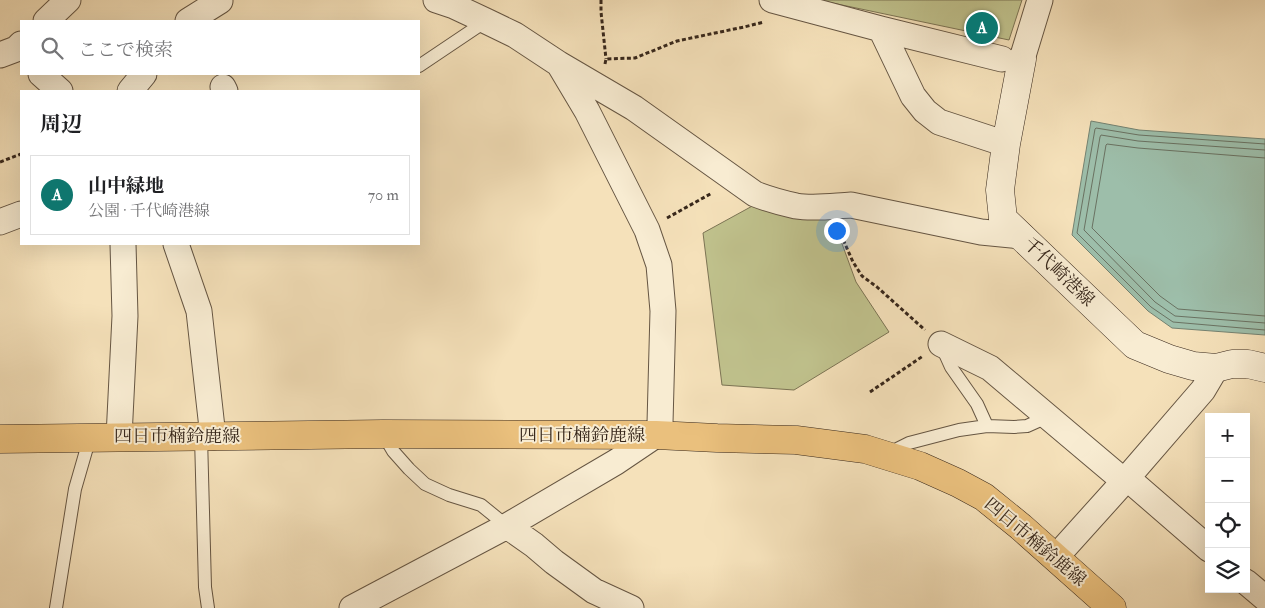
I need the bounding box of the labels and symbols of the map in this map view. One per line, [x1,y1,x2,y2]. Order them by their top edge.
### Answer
pin: A [966,9,998,47]
your location [824,218,850,244]
street label: 千代崎港線 [1019,232,1099,312]
street label: 四日市楠鈴鹿線 [519,424,645,447]
street label: 四日市楠鈴鹿線 [114,425,240,448]
street label: 四日市楠鈴鹿線 [979,493,1091,591]

